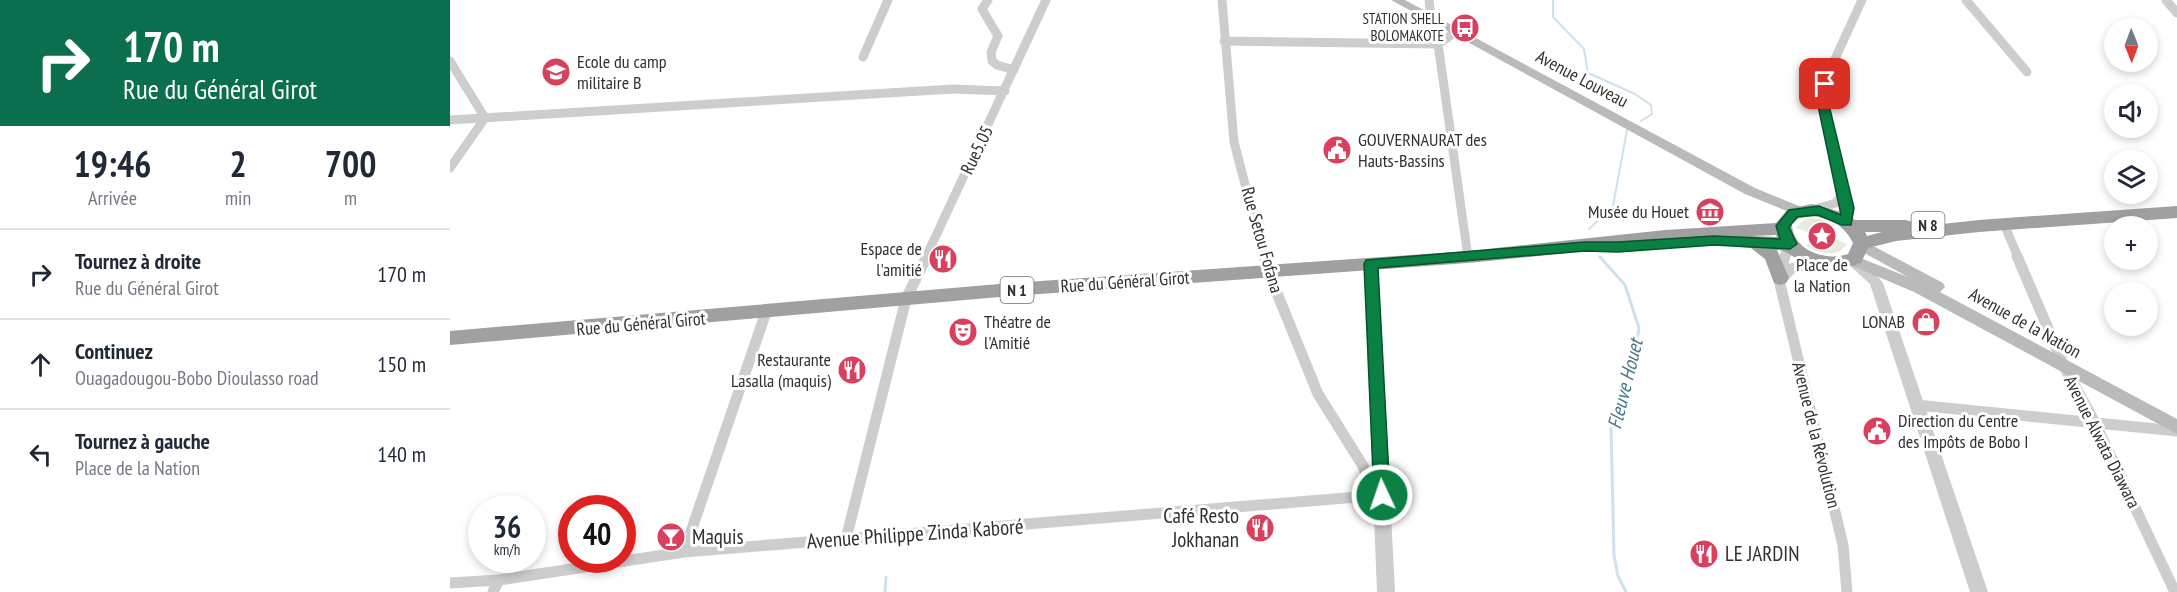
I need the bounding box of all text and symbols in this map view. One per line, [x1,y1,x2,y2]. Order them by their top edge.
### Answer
place label: STATION SHELL BOLOMAKOTE [1362,9,1445,45]
bus stop icon: STATION SHELL BOLOMAKOTE [1449,12,1481,44]
north arrow [2104,18,2158,72]
map controls [2104,18,2158,336]
text: 170 m [123,19,220,74]
icon: right [24,24,102,102]
street label: Avenue Louveau [1532,45,1632,112]
place label: Ecole du camp militaire B [577,50,667,94]
school or university icon: Ecole du camp militaire B [540,56,572,88]
pin [1799,58,1850,109]
icon: arrive [1808,67,1841,100]
text: Rue du Général Girot [123,72,317,106]
button: sound [2104,84,2158,138]
street label: Rue5.05 [955,122,998,178]
place label: GOUVERNAURAT des Hauts-Bassins [1358,128,1487,172]
public building icon: GOUVERNAURAT des Hauts-Bassins [1321,134,1353,166]
text: 19:46 [74,140,151,187]
text: 2 [229,140,247,187]
text: 700 [325,140,376,187]
button: layers [2104,150,2158,204]
street label: Rue Setou Fofana [1236,184,1289,295]
text: Arrivée [88,185,137,211]
text: min [225,185,251,211]
text: m [344,185,357,211]
museum icon: Musée du Houet [1694,196,1726,228]
place label: Musée du Houet [1588,200,1689,223]
road number: N 8 [1912,212,1944,238]
button: + [2104,216,2158,270]
place icon: Place de la Nation [1806,220,1838,252]
place label: Espace de l'amitié [861,237,922,281]
restaurant icon: Espace de l'amitié [927,243,959,275]
text: Tournez à droite [75,247,201,275]
place label: Place de la Nation [1794,253,1850,297]
icon: right [24,258,57,291]
text: 170 m [377,260,426,288]
street label: Rue du Général Girot [1060,266,1190,297]
text: Rue du Général Girot [75,275,219,301]
road number: N 1 [1000,277,1034,303]
street label: Avenue de la Nation [1965,282,2085,363]
button: − [2104,282,2158,336]
street label: Rue du Général Girot [576,306,706,341]
shop icon: LONAB [1910,306,1942,338]
place label: Théatre de l'Amitié [984,310,1051,354]
place label: LONAB [1862,310,1905,333]
theatre icon: Théatre de l'Amitié [947,316,979,348]
water label: Fleuve Houet [1601,334,1649,432]
text: Continuez [75,337,153,365]
icon: ahead [24,348,57,381]
place label: Restaurante Lasalla (maquis) [731,348,832,392]
text: 150 m [377,350,426,378]
restaurant icon: Restaurante Lasalla (maquis) [836,354,868,386]
street label: Avenue de la Révolution [1787,359,1846,510]
text: Ouagadougou-Bobo Dioulasso road [75,365,319,391]
street label: Avenue Alwata Diawara [2059,372,2146,512]
place label: Direction du Centre des Impôts de Bobo I [1898,409,2028,453]
public building icon: Direction du Centre des Impôts de Bobo I [1861,415,1893,447]
text: Tournez à gauche [75,427,210,455]
icon: left [24,438,57,471]
text: 140 m [377,440,426,468]
text: Place de la Nation [75,455,200,481]
position arrow [1350,463,1414,527]
speed limit sign: 40 [558,495,636,573]
place label: Café Resto Jokhanan [1163,502,1239,553]
text: 36 [493,507,521,546]
street label: Avenue Philippe Zinda Kaboré [806,512,1024,555]
restaurant icon: Café Resto Jokhanan [1244,512,1276,544]
bar icon: Maquis [655,521,687,553]
place label: Maquis [692,523,744,550]
restaurant icon: LE JARDIN [1688,538,1720,570]
text: km/h [494,540,520,559]
place label: LE JARDIN [1725,540,1799,567]

